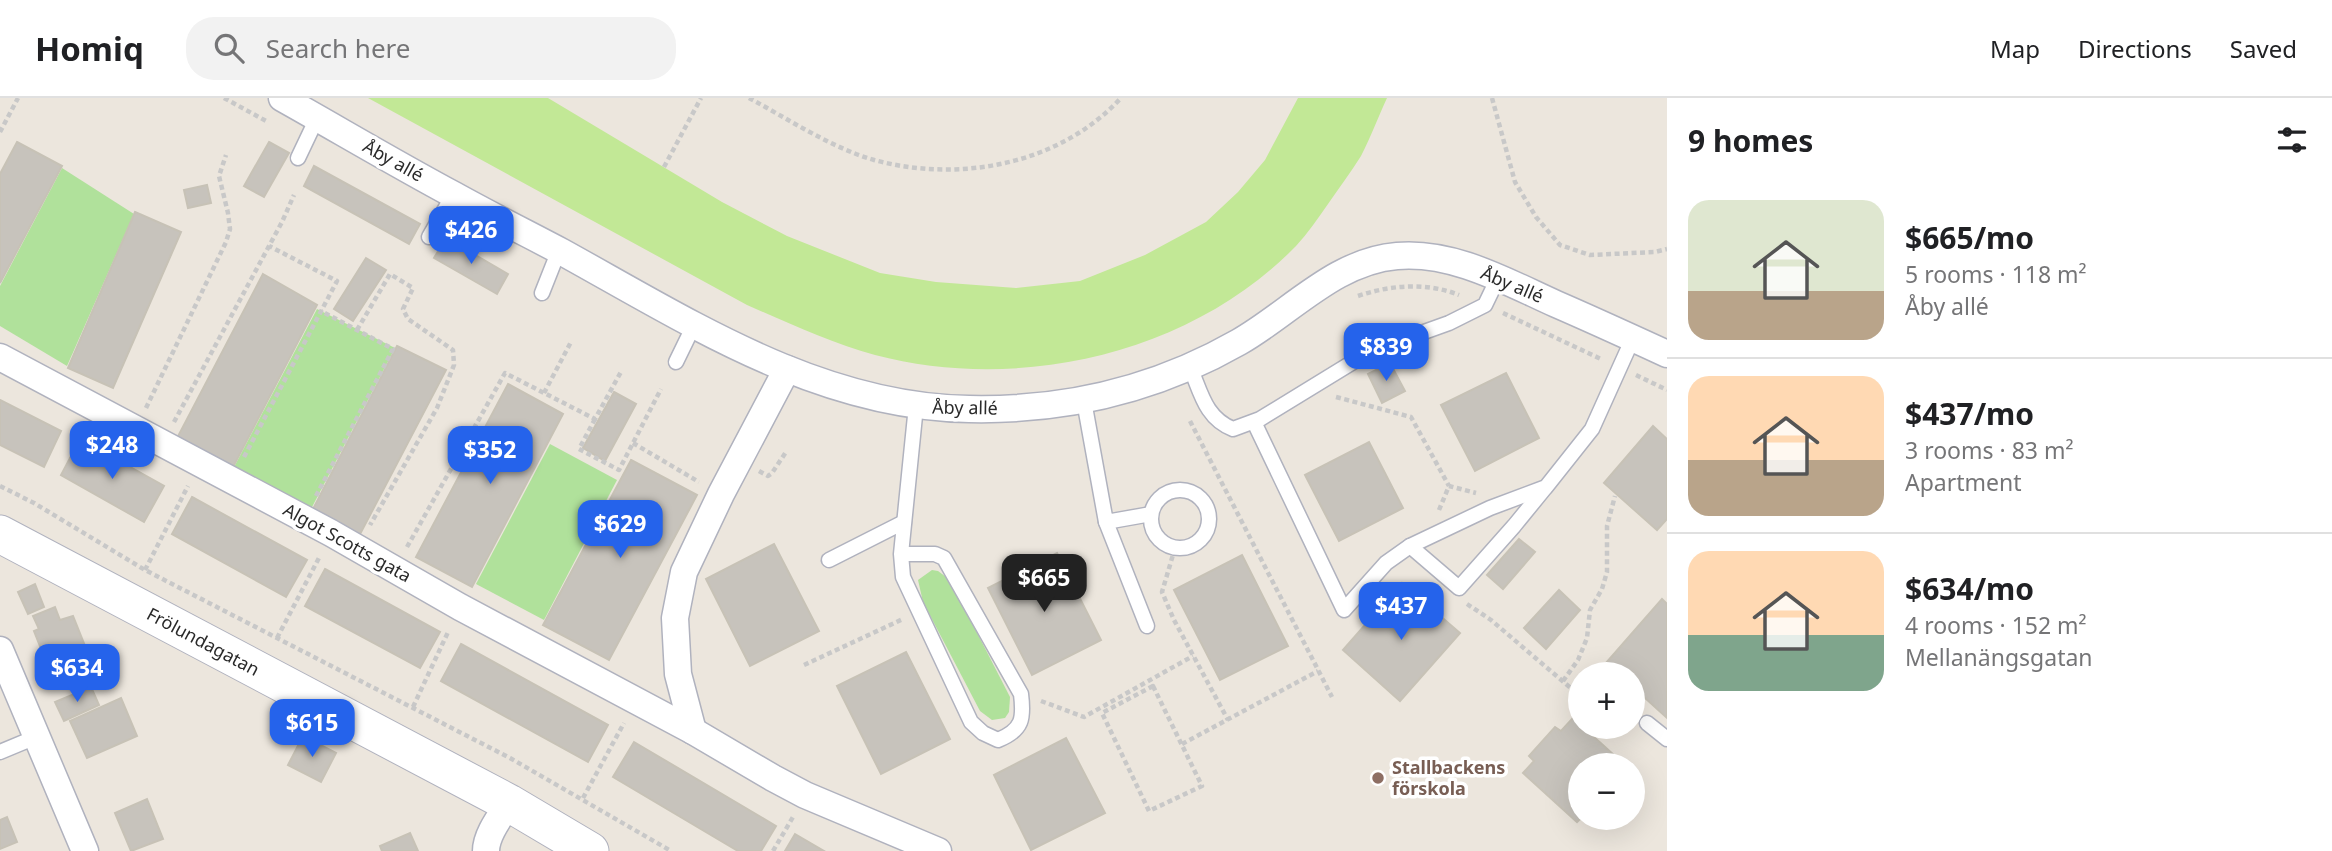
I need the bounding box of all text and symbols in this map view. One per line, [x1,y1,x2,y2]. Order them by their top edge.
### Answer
search box [186,17,676,80]
text: Homiq [35,26,144,71]
icon: search [210,29,248,67]
text: Search here [266,30,410,66]
text: Map [1990,32,2040,65]
text: Directions [2078,32,2192,65]
text: Saved [2230,32,2297,65]
text: 9 homes [1688,120,1813,161]
icon: filters [2273,121,2311,159]
street label: Åby allé [359,134,428,187]
pin: $426 [430,206,512,266]
text: $426 [445,213,497,245]
text: $665/mo [1905,217,2034,258]
icon: home [1744,228,1828,312]
text: 5 rooms · 118 m² [1905,258,2087,290]
street label: Åby allé [1477,260,1547,308]
text: Åby allé [1905,290,1989,322]
pin: $839 [1345,324,1427,383]
text: $839 [1360,330,1412,362]
text: $437/mo [1905,393,2034,434]
street label: Åby allé [932,394,998,420]
icon: home [1744,404,1828,488]
pin: $248 [71,422,153,481]
pin: $352 [449,426,531,486]
text: $248 [86,428,138,460]
text: $352 [464,433,516,465]
text: 3 rooms · 83 m² [1905,434,2074,466]
text: Apartment [1905,466,2022,498]
street label: Algot Scotts gata [279,497,416,587]
pin: $629 [579,500,661,560]
text: $629 [594,507,646,539]
pin: $665 [1003,554,1085,614]
text: $665 [1018,561,1070,593]
text: $634/mo [1905,568,2034,609]
icon: home [1744,579,1828,663]
pin: $437 [1360,582,1442,642]
text: $437 [1375,589,1427,621]
street label: Frölundagatan [143,601,264,681]
text: 4 rooms · 152 m² [1905,609,2087,641]
text: Mellanängsgatan [1905,641,2093,673]
pin: $634 [36,644,118,704]
text: $634 [51,651,103,683]
map controls [1568,662,1645,830]
button: + [1568,662,1645,739]
pin: $615 [271,700,353,759]
text: $615 [286,706,338,738]
button: − [1568,753,1645,830]
place label: Stallbackens förskola [1392,755,1505,800]
marker: Stallbackens förskola [1370,770,1386,786]

